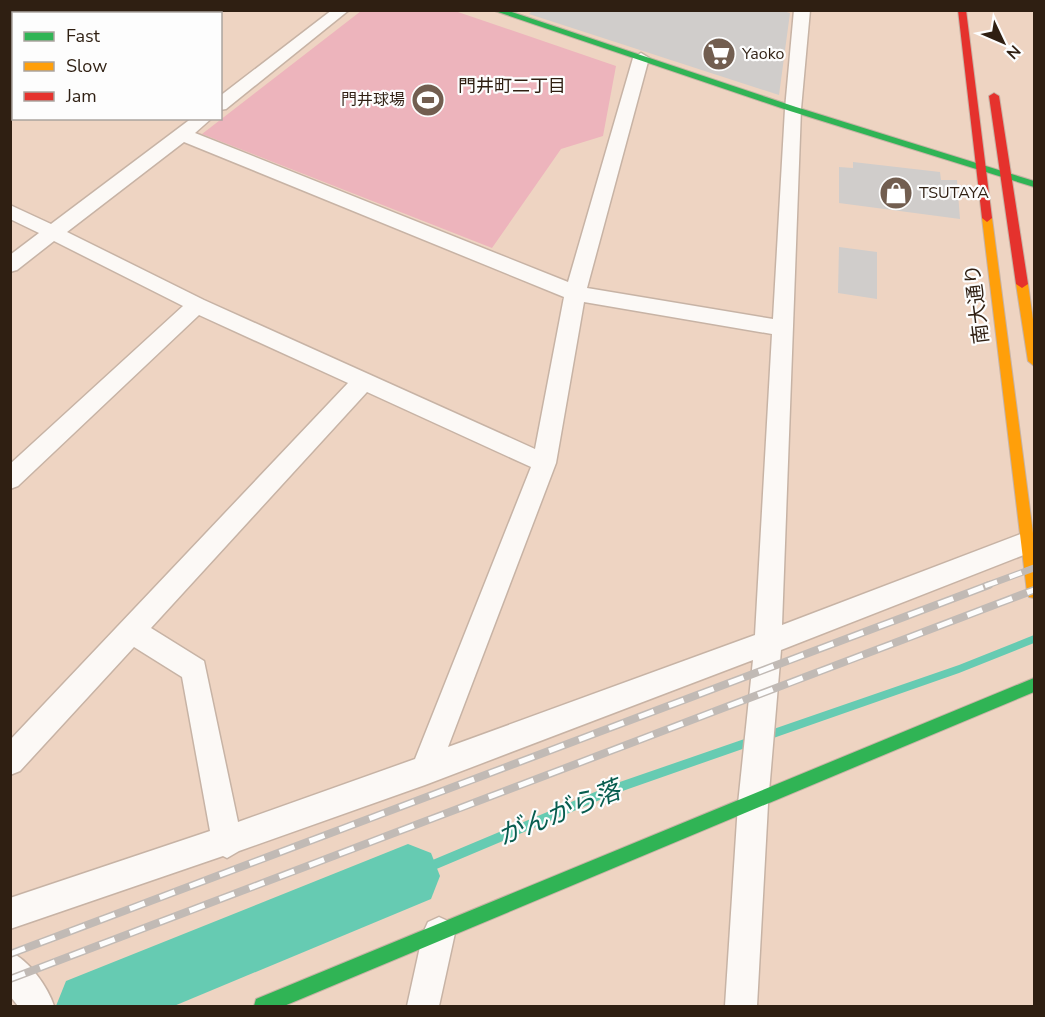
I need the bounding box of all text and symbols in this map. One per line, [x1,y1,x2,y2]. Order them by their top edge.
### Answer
legend [12,12,222,120]
north arrow [973,12,1033,72]
text: Fast [66,24,101,48]
supermarket icon: Yaoko [701,36,737,72]
text: N [1001,40,1025,64]
place label: Yaoko [741,43,784,65]
text: Slow [66,54,107,78]
district label: 門井町二丁目 [458,74,566,98]
sports icon: 門井球場 [410,82,446,118]
text: Jam [65,84,97,108]
place label: 門井球場 [341,89,405,111]
shop icon: TSUTAYA [878,175,914,211]
place label: TSUTAYA [919,182,989,204]
street label: 南大通り [959,263,995,345]
water label: がんがら落 [492,771,630,854]

